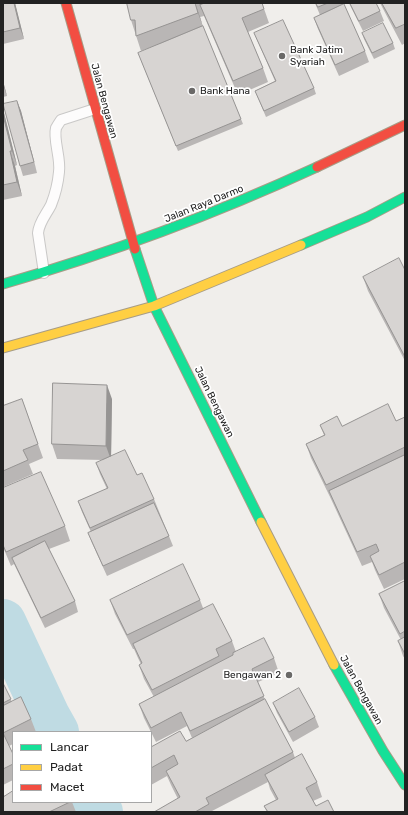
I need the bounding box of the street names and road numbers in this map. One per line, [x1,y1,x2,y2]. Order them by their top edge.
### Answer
street label: Jalan Bengawan [88,62,120,140]
street label: Jalan Raya Darmo [163,183,245,225]
street label: Jalan Bengawan [192,365,236,439]
street label: Jalan Bengawan [337,653,385,727]

